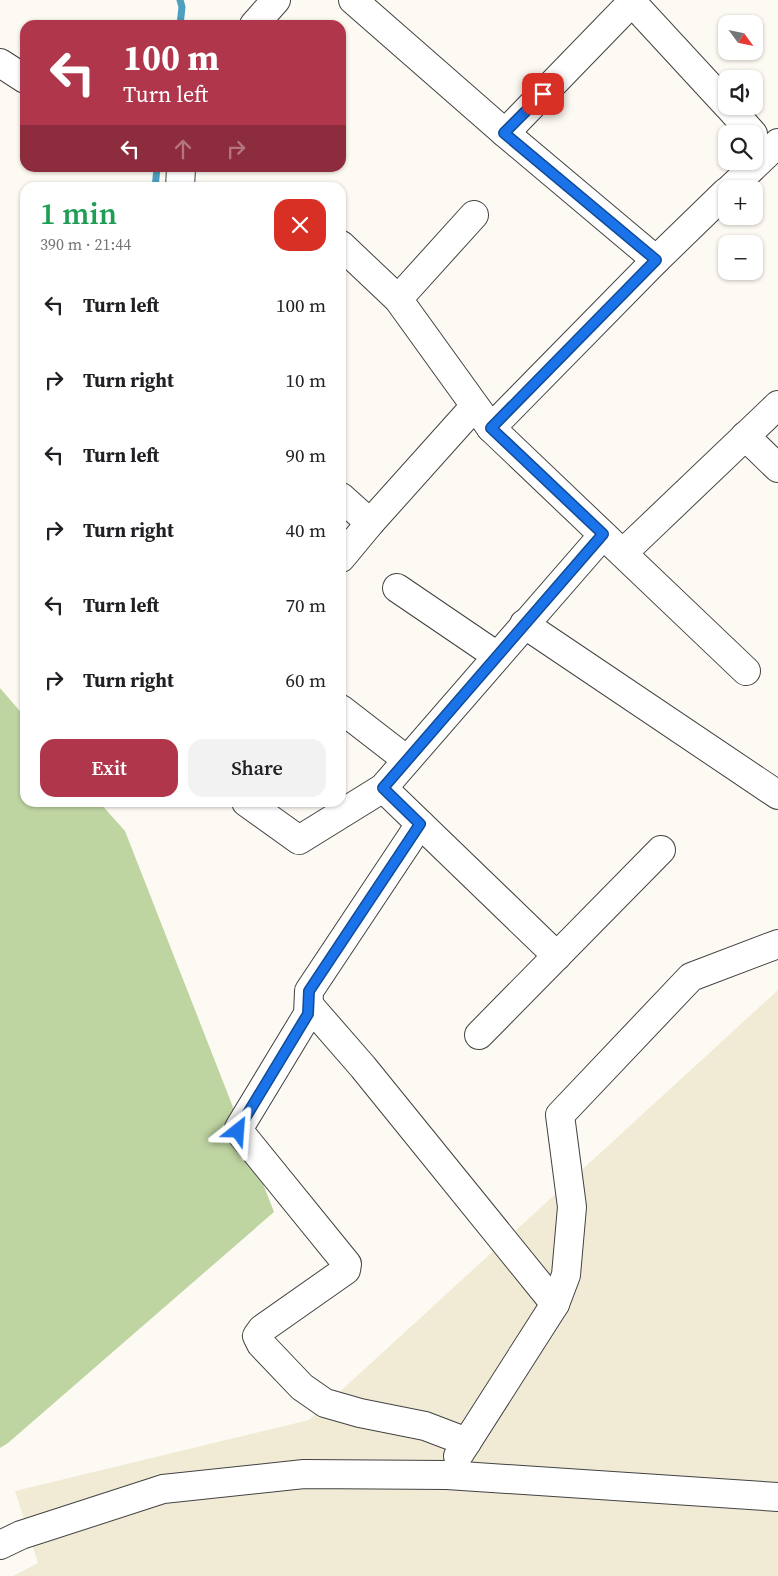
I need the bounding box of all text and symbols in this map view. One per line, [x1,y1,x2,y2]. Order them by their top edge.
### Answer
north arrow [718,15,762,60]
map controls [718,15,763,280]
text: 100 m [123,34,219,82]
icon: left [40,40,105,105]
button: sound [718,70,763,115]
pin [522,73,564,115]
text: Turn left [123,79,208,109]
icon: arrive [529,80,557,108]
button: search [718,125,763,170]
icon: left [116,135,144,163]
icon: ahead [169,135,197,163]
icon: right [222,135,250,163]
button: + [718,180,763,225]
text: 1 min [40,193,117,234]
button: close [274,199,326,251]
text: 390 m · 21:44 [40,233,131,255]
button: − [718,235,763,280]
icon: left [40,291,68,319]
text: Turn left [83,292,159,318]
text: 100 m [276,292,326,318]
icon: right [40,366,68,394]
text: Turn right [83,367,174,393]
text: 10 m [285,367,326,393]
icon: left [40,441,68,469]
text: Turn left [83,442,159,468]
text: 90 m [285,442,326,468]
icon: right [40,516,68,544]
text: Turn right [83,517,174,543]
text: 40 m [285,517,326,543]
icon: left [40,591,68,619]
text: Turn left [83,592,159,618]
text: 70 m [285,592,326,618]
icon: right [40,666,68,694]
text: Turn right [83,667,174,693]
text: 60 m [285,667,326,693]
button: Exit [40,739,178,797]
button: Share [188,739,326,797]
position arrow [211,1104,263,1156]

